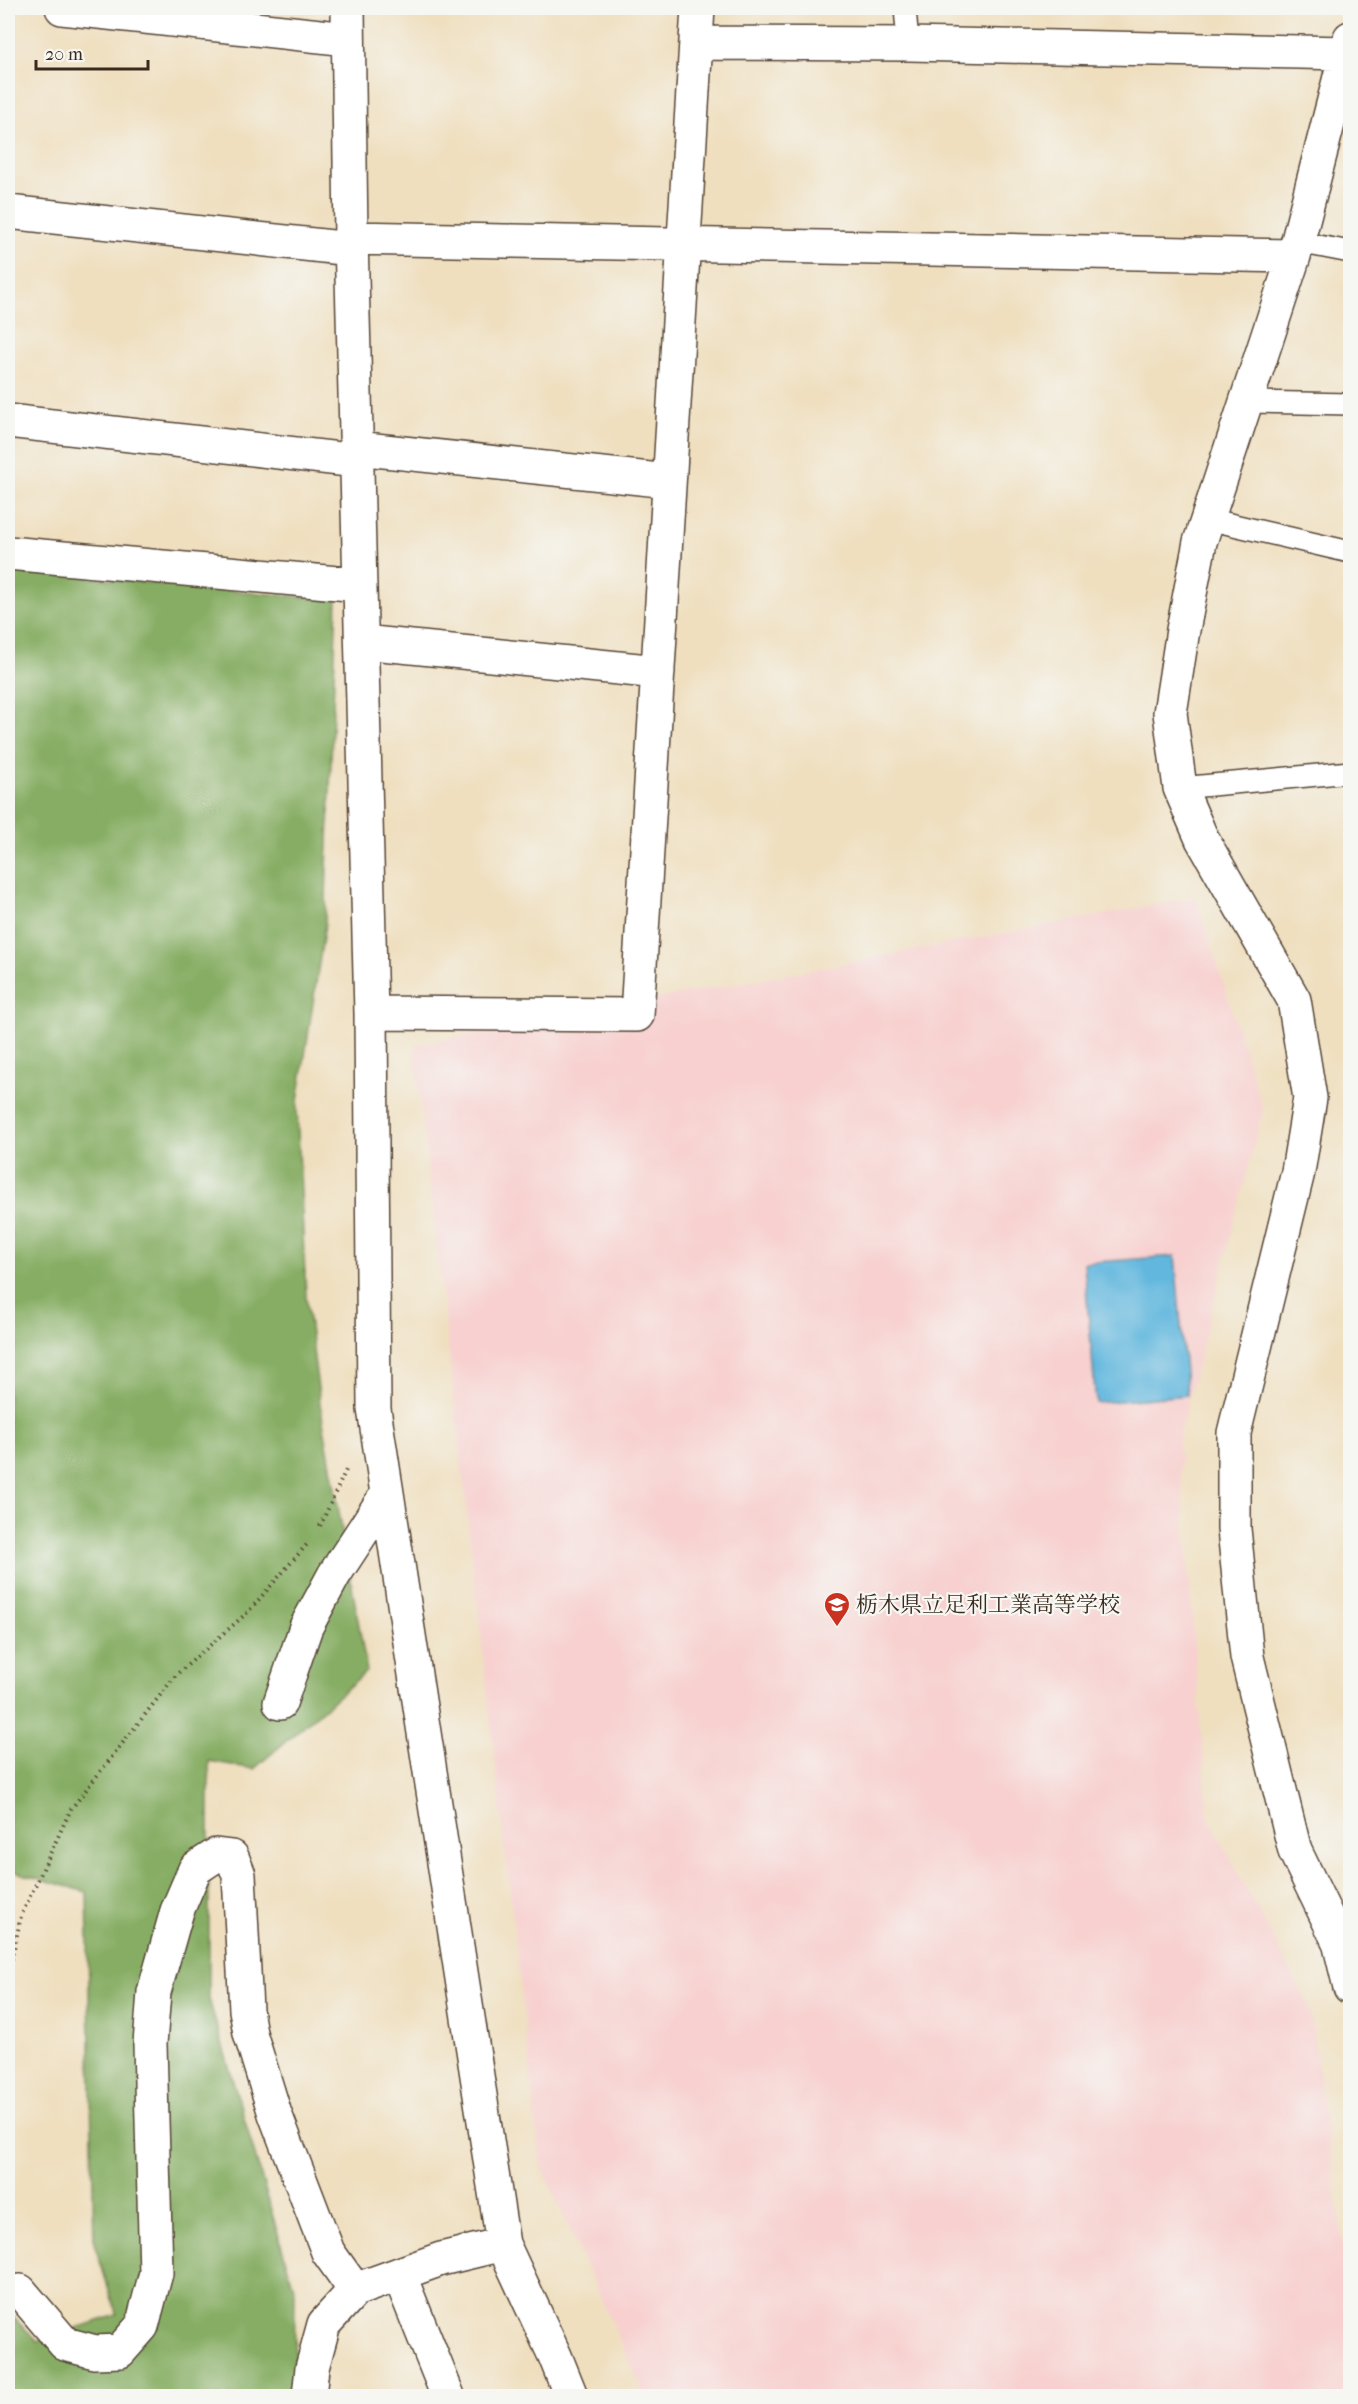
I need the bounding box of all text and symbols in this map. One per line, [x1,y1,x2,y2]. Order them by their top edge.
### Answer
scale bar [36,33,148,71]
text: 20 m [45,44,83,65]
school or university icon: 栃木県立足利工業高等学校 [822,1590,852,1628]
place label: 栃木県立足利工業高等学校 [856,1592,1120,1618]

